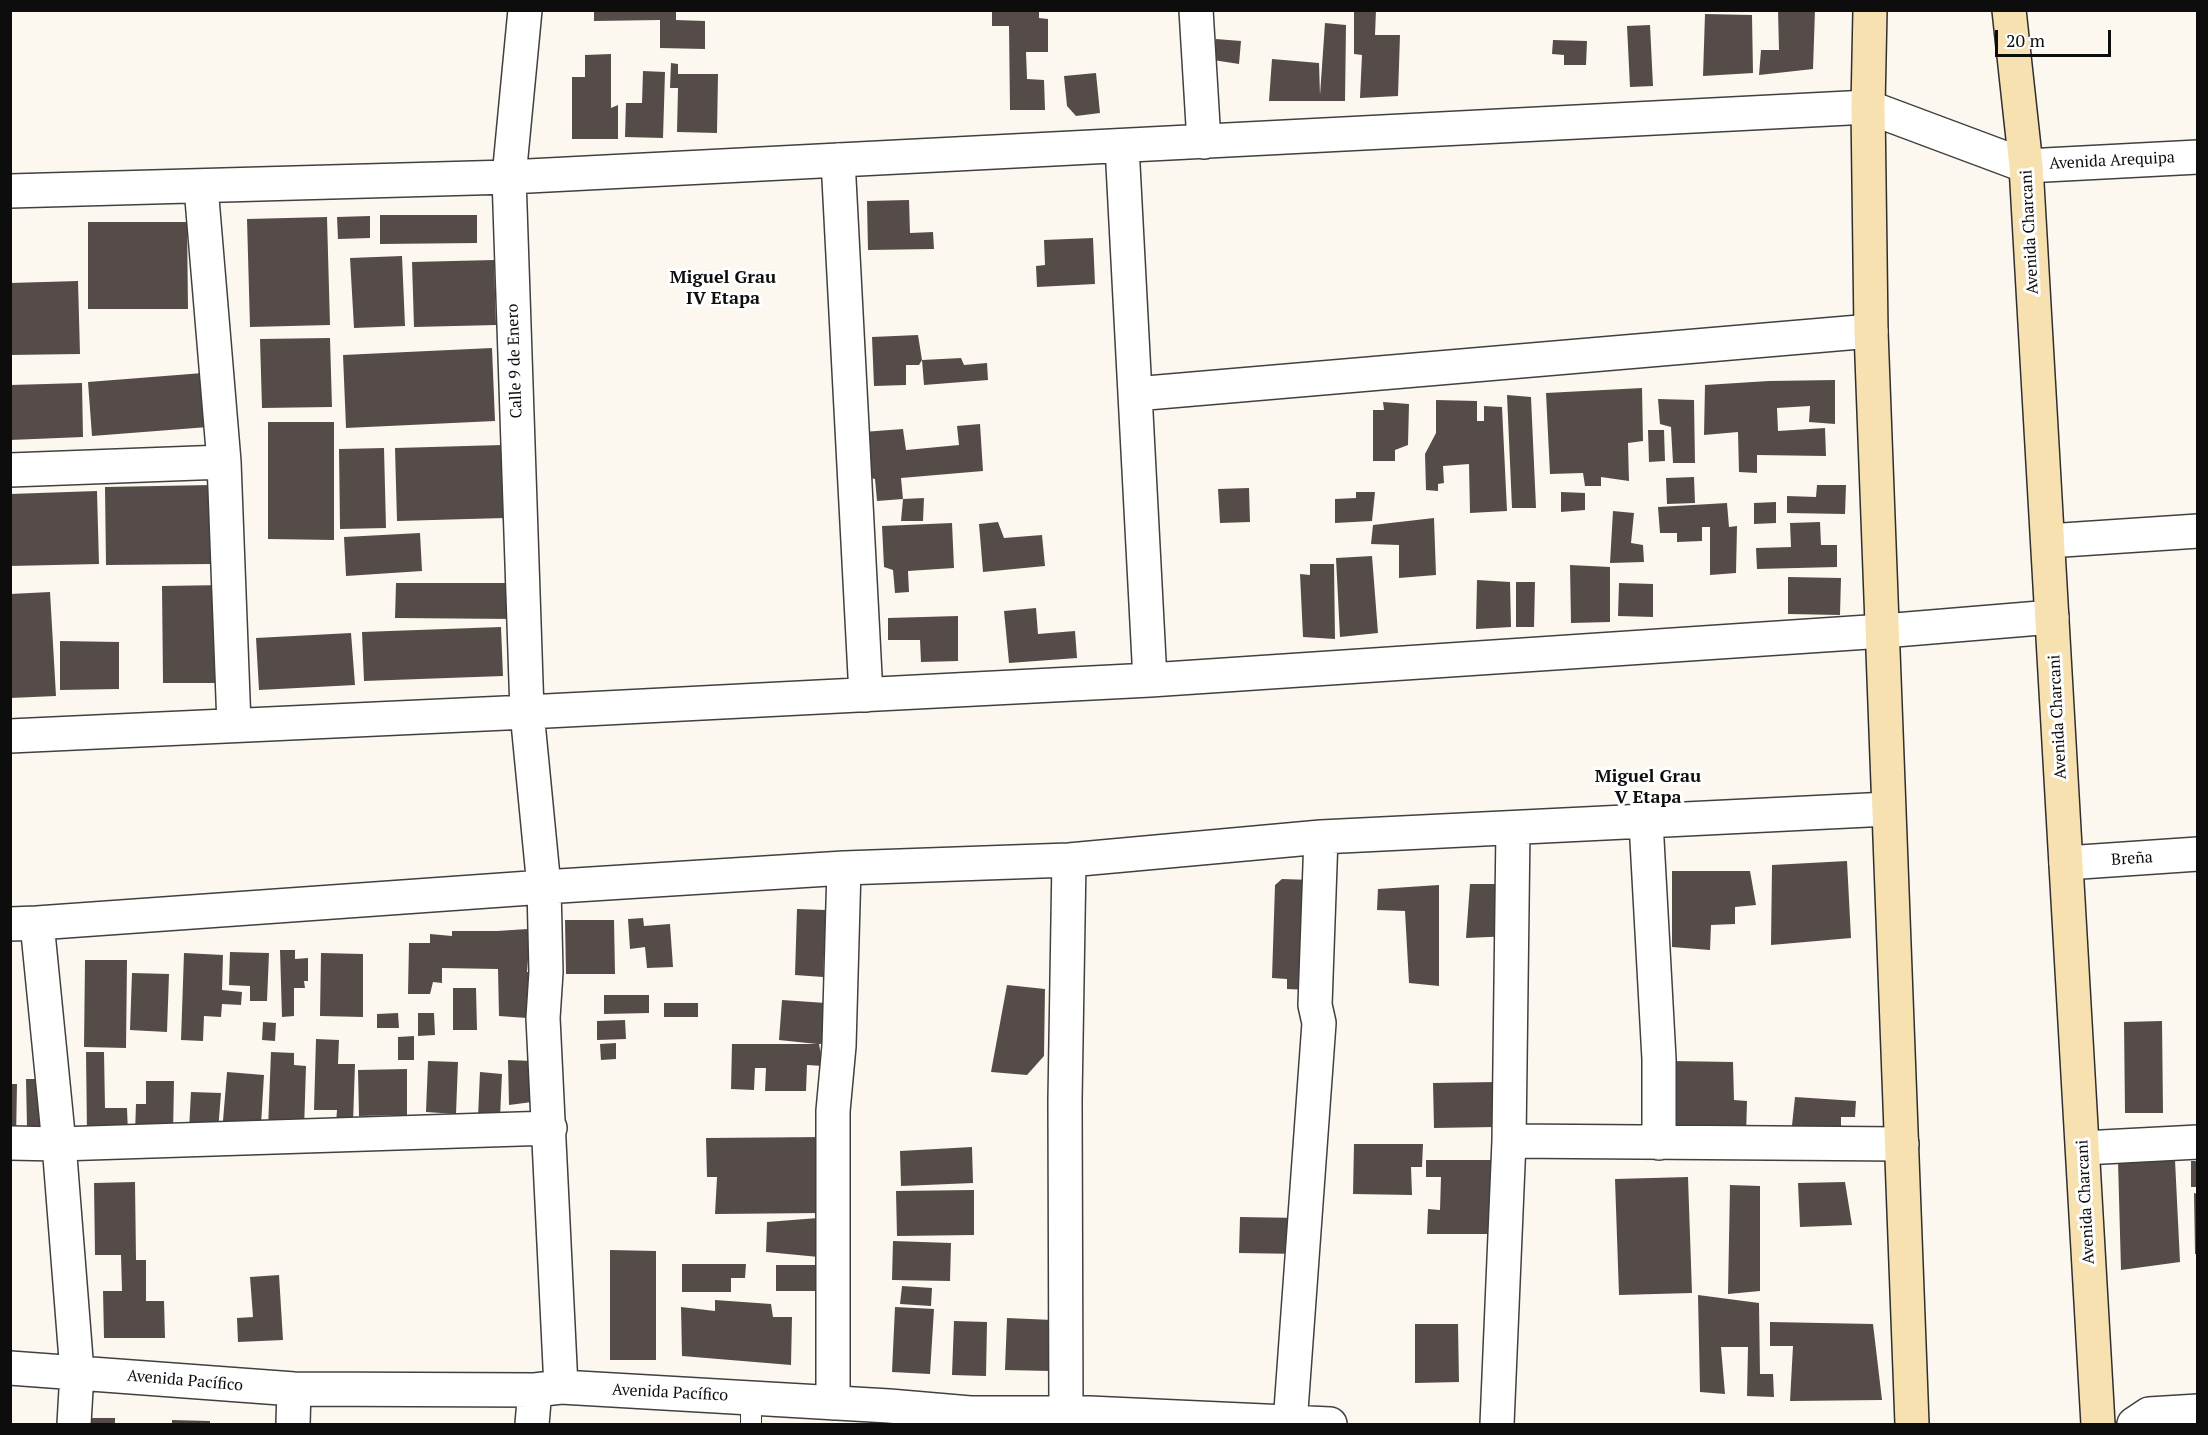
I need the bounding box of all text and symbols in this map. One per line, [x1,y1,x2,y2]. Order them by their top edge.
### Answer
scale bar [1998,18,2114,56]
text: 20 m [2006,28,2045,52]
street label: Avenida Arequipa [2049,148,2175,174]
street label: Avenida Charcani [2017,169,2043,295]
district label: Miguel Grau IV Etapa [670,267,776,310]
street label: Calle 9 de Enero [503,303,527,419]
street label: Avenida Charcani [2045,654,2071,780]
district label: Miguel Grau V Etapa [1595,766,1701,808]
street label: Breña [2111,848,2153,870]
street label: Avenida Charcani [2073,1139,2099,1265]
street label: Avenida Pacífico [126,1366,244,1396]
street label: Avenida Pacífico [611,1380,729,1406]

